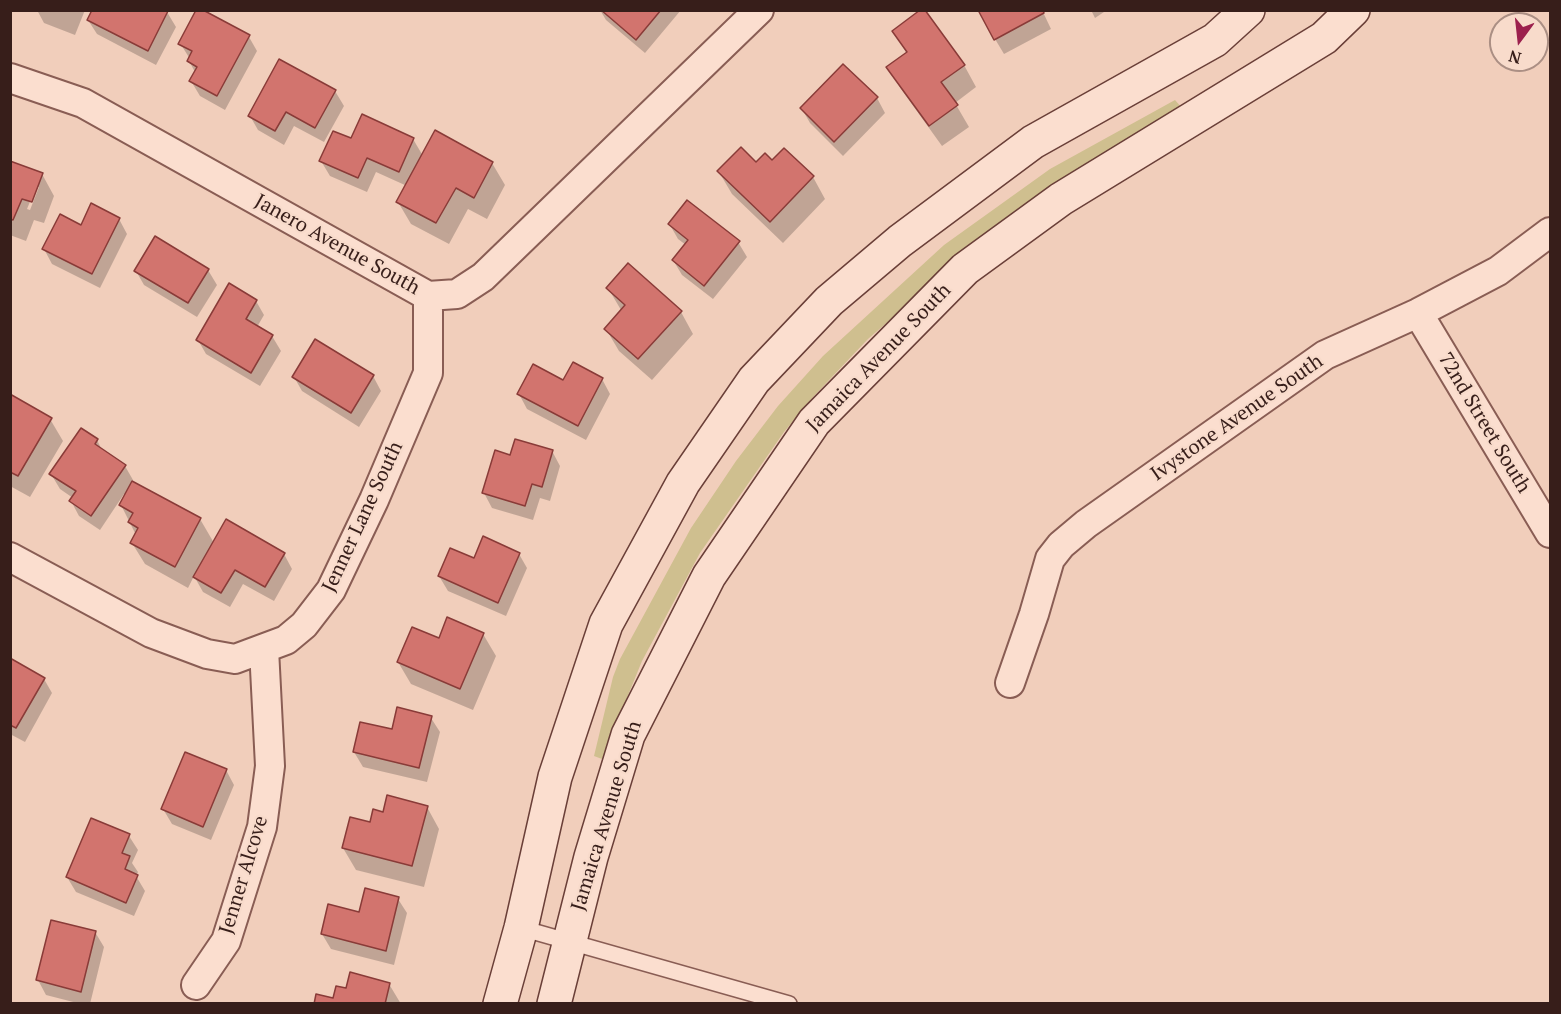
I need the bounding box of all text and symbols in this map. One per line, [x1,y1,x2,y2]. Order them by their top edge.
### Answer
north arrow [1489,12,1549,72]
text: N [1506,45,1524,70]
street label: Janero Avenue South [250,190,424,300]
street label: Jamaica Avenue South [802,279,956,437]
street label: 72nd Street South [1433,348,1535,498]
street label: Ivystone Avenue South [1146,349,1328,487]
street label: Jenner Lane South [318,438,408,596]
street label: Jamaica Avenue South [567,718,647,914]
street label: Jenner Alcove [215,813,273,937]

